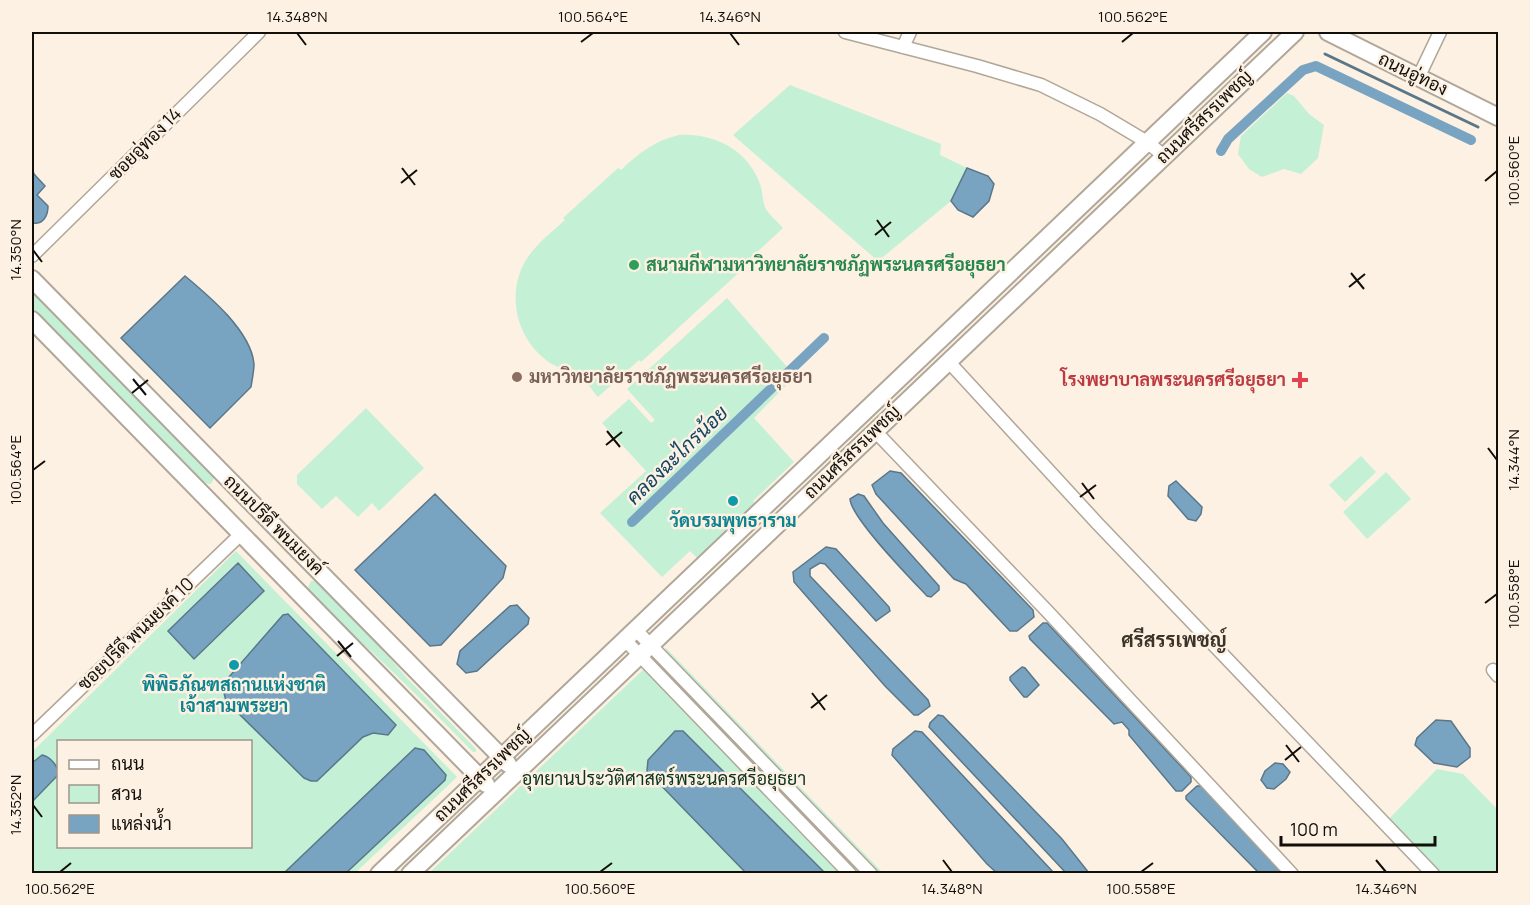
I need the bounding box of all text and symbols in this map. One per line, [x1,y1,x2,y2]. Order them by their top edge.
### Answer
text: 14.348°N [266,6,328,27]
text: 100.564°E [558,6,628,27]
text: 14.346°N [699,6,761,27]
text: 100.562°E [1098,6,1168,27]
street label: ถนนอู่ทอง [1374,46,1452,102]
street label: ถนนศรีสรรเพชญ์ [1150,64,1257,168]
street label: ซอยอู่ทอง 14 [102,101,188,187]
text: 100.560°E [1503,136,1524,206]
text: 14.350°N [5,219,26,281]
place label: สนามกีฬามหาวิทยาลัยราชภัฏพระนครศรีอยุธยา [646,252,1006,279]
marker: สนามกีฬามหาวิทยาลัยราชภัฏพระนครศรีอยุธยา [627,258,641,272]
place label: มหาวิทยาลัยราชภัฏพระนครศรีอยุธยา [529,364,812,391]
place label: โรงพยาบาลพระนครศรีอยุธยา [1059,367,1286,394]
marker: มหาวิทยาลัยราชภัฏพระนครศรีอยุธยา [510,370,524,384]
marker: โรงพยาบาลพระนครศรีอยุธยา [1291,371,1309,389]
water label: คลองฉะไกรน้อย [620,399,734,510]
street label: ถนนศรีสรรเพชญ์ [798,399,905,503]
text: 14.344°N [1503,429,1524,491]
text: 100.564°E [5,435,26,505]
street label: ถนนปรีดี พนมยงค์ [219,469,330,580]
marker: วัดบรมพุทธาราม [726,494,740,508]
place label: วัดบรมพุทธาราม [669,508,797,535]
text: 100.558°E [1503,559,1524,629]
street label: ซอยปรีดี พนมยงค์ 10 [72,571,199,695]
district label: ศรีสรรเพชญ์ [1121,626,1228,653]
marker: พิพิธภัณฑสถานแห่งชาติ เจ้าสามพระยา [227,658,241,672]
place label: พิพิธภัณฑสถานแห่งชาติ เจ้าสามพระยา [142,672,326,717]
street label: ถนนศรีสรรเพชญ์ [428,722,535,826]
legend [57,740,252,848]
text: ถนน [111,751,144,775]
park label: อุทยานประวัติศาสตร์พระนครศรีอยุธยา [522,766,806,791]
text: 14.352°N [5,775,26,835]
text: สวน [111,781,142,805]
text: แหล่งน้ำ [111,808,172,835]
scale bar [1281,809,1436,847]
text: 100 m [1290,817,1338,841]
text: 100.562°E [25,878,95,899]
text: 100.560°E [565,878,635,899]
text: 14.348°N [921,878,983,899]
text: 100.558°E [1106,878,1176,899]
text: 14.346°N [1355,878,1417,899]

